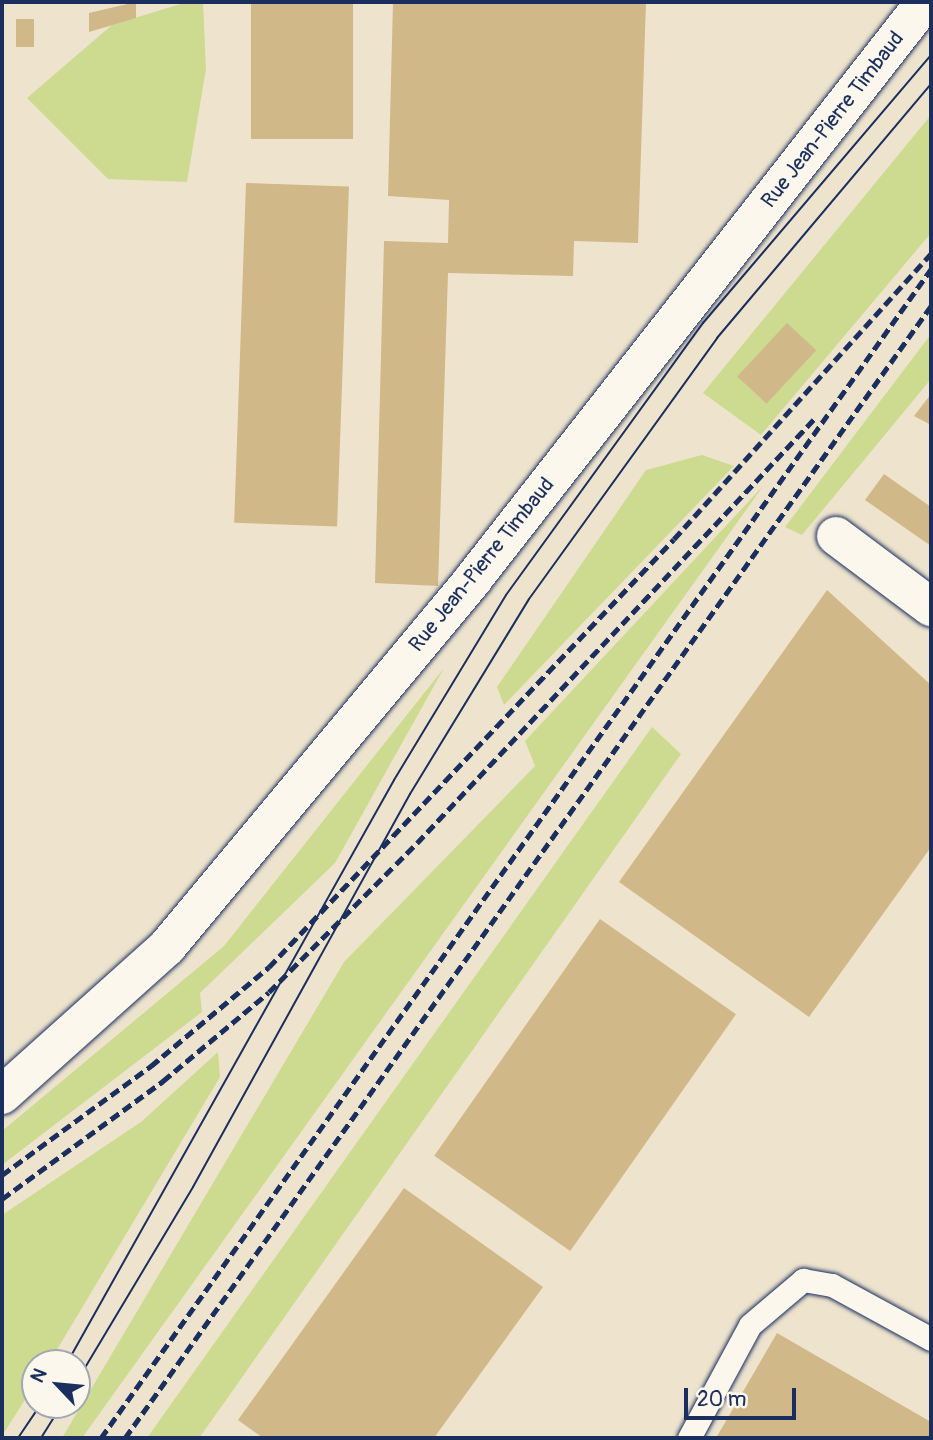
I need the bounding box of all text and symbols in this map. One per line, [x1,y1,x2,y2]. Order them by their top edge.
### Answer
street label: Rue Jean-Pierre Timbaud [756,27,910,213]
street label: Rue Jean-Pierre Timbaud [404,473,560,657]
north arrow [21,1349,91,1419]
text: N [25,1365,53,1387]
scale bar [688,1374,800,1418]
text: 20 m [697,1386,746,1413]

